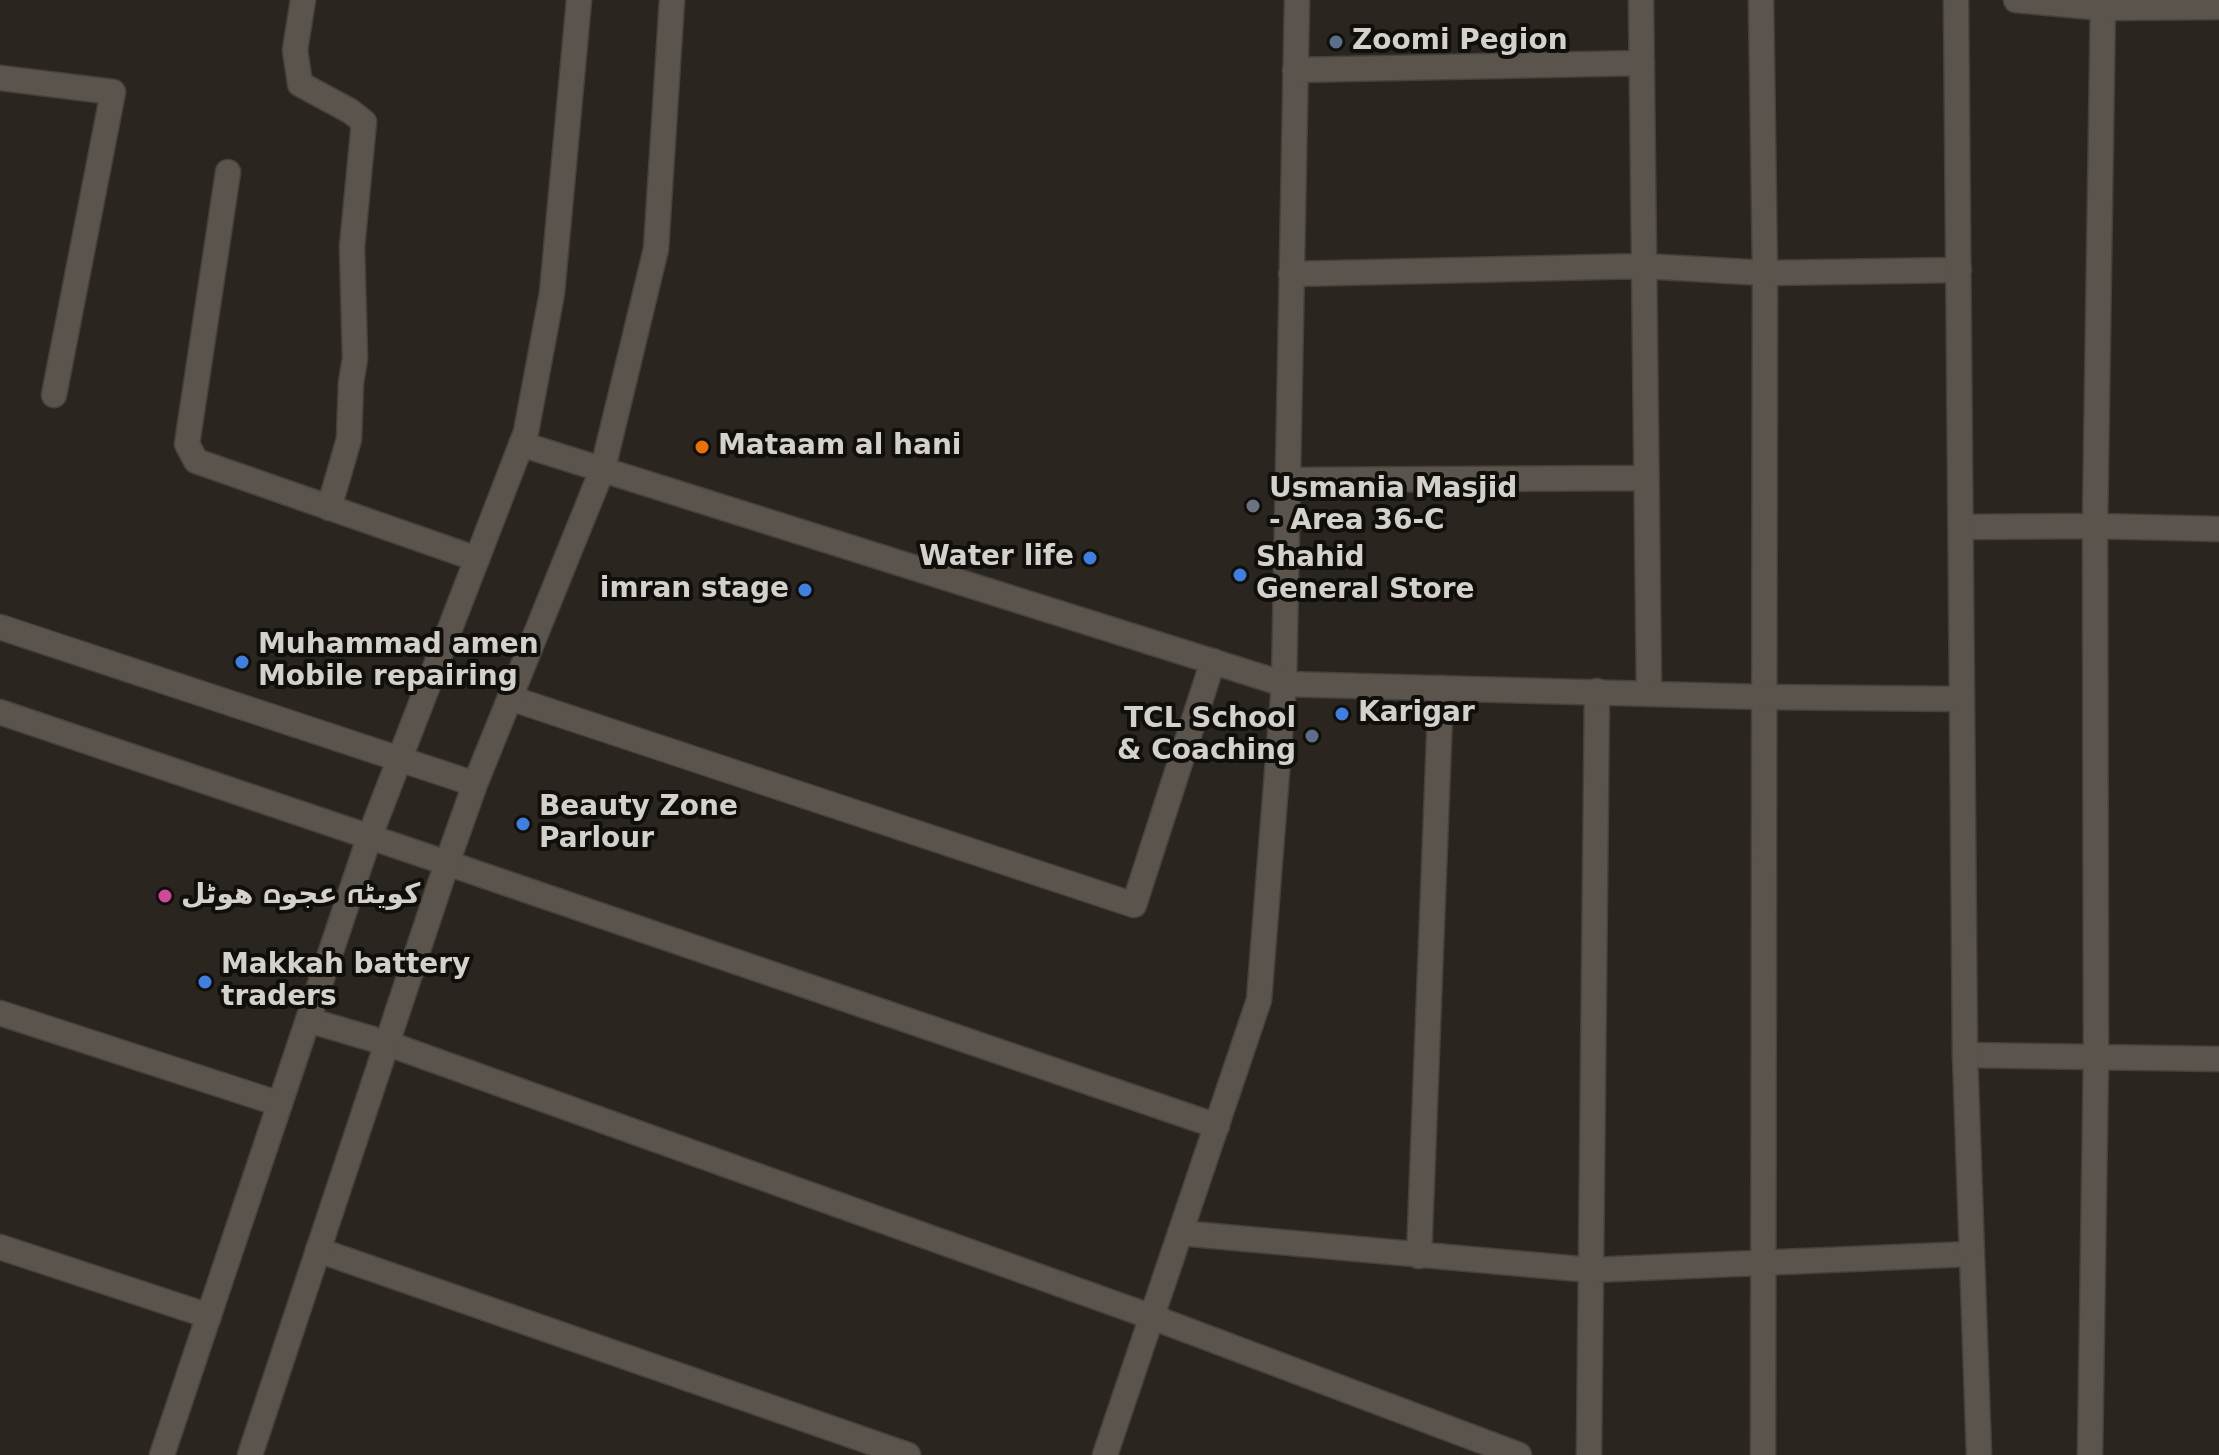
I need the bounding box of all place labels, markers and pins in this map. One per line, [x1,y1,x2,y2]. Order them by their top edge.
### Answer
place label: Zoomi Pegion [1352,25,1568,59]
marker: Zoomi Pegion [1327,33,1345,51]
place label: Mataam al hani [718,430,961,464]
marker: Mataam al hani [693,438,711,456]
place label: Usmania Masjid - Area 36-C [1269,473,1517,539]
marker: Usmania Masjid - Area 36-C [1244,497,1262,515]
place label: Water life [919,541,1074,575]
place label: Shahid General Store [1256,542,1475,608]
marker: Water life [1081,549,1099,567]
marker: Shahid General Store [1231,566,1249,584]
place label: imran stage [600,573,789,607]
marker: imran stage [796,581,814,599]
place label: Muhammad amen Mobile repairing [258,629,539,695]
marker: Muhammad amen Mobile repairing [233,653,251,671]
place label: Karigar [1358,697,1475,731]
place label: TCL School & Coaching [1117,703,1296,769]
marker: Karigar [1333,705,1351,723]
marker: TCL School & Coaching [1303,727,1321,745]
place label: Beauty Zone Parlour [539,791,738,857]
marker: Beauty Zone Parlour [514,815,532,833]
place label: کویٹہ عجوہ ھوٹل [181,879,420,913]
marker: کویٹہ عجوہ ھوٹل [156,887,174,905]
place label: Makkah battery traders [221,949,470,1015]
marker: Makkah battery traders [196,973,214,991]

